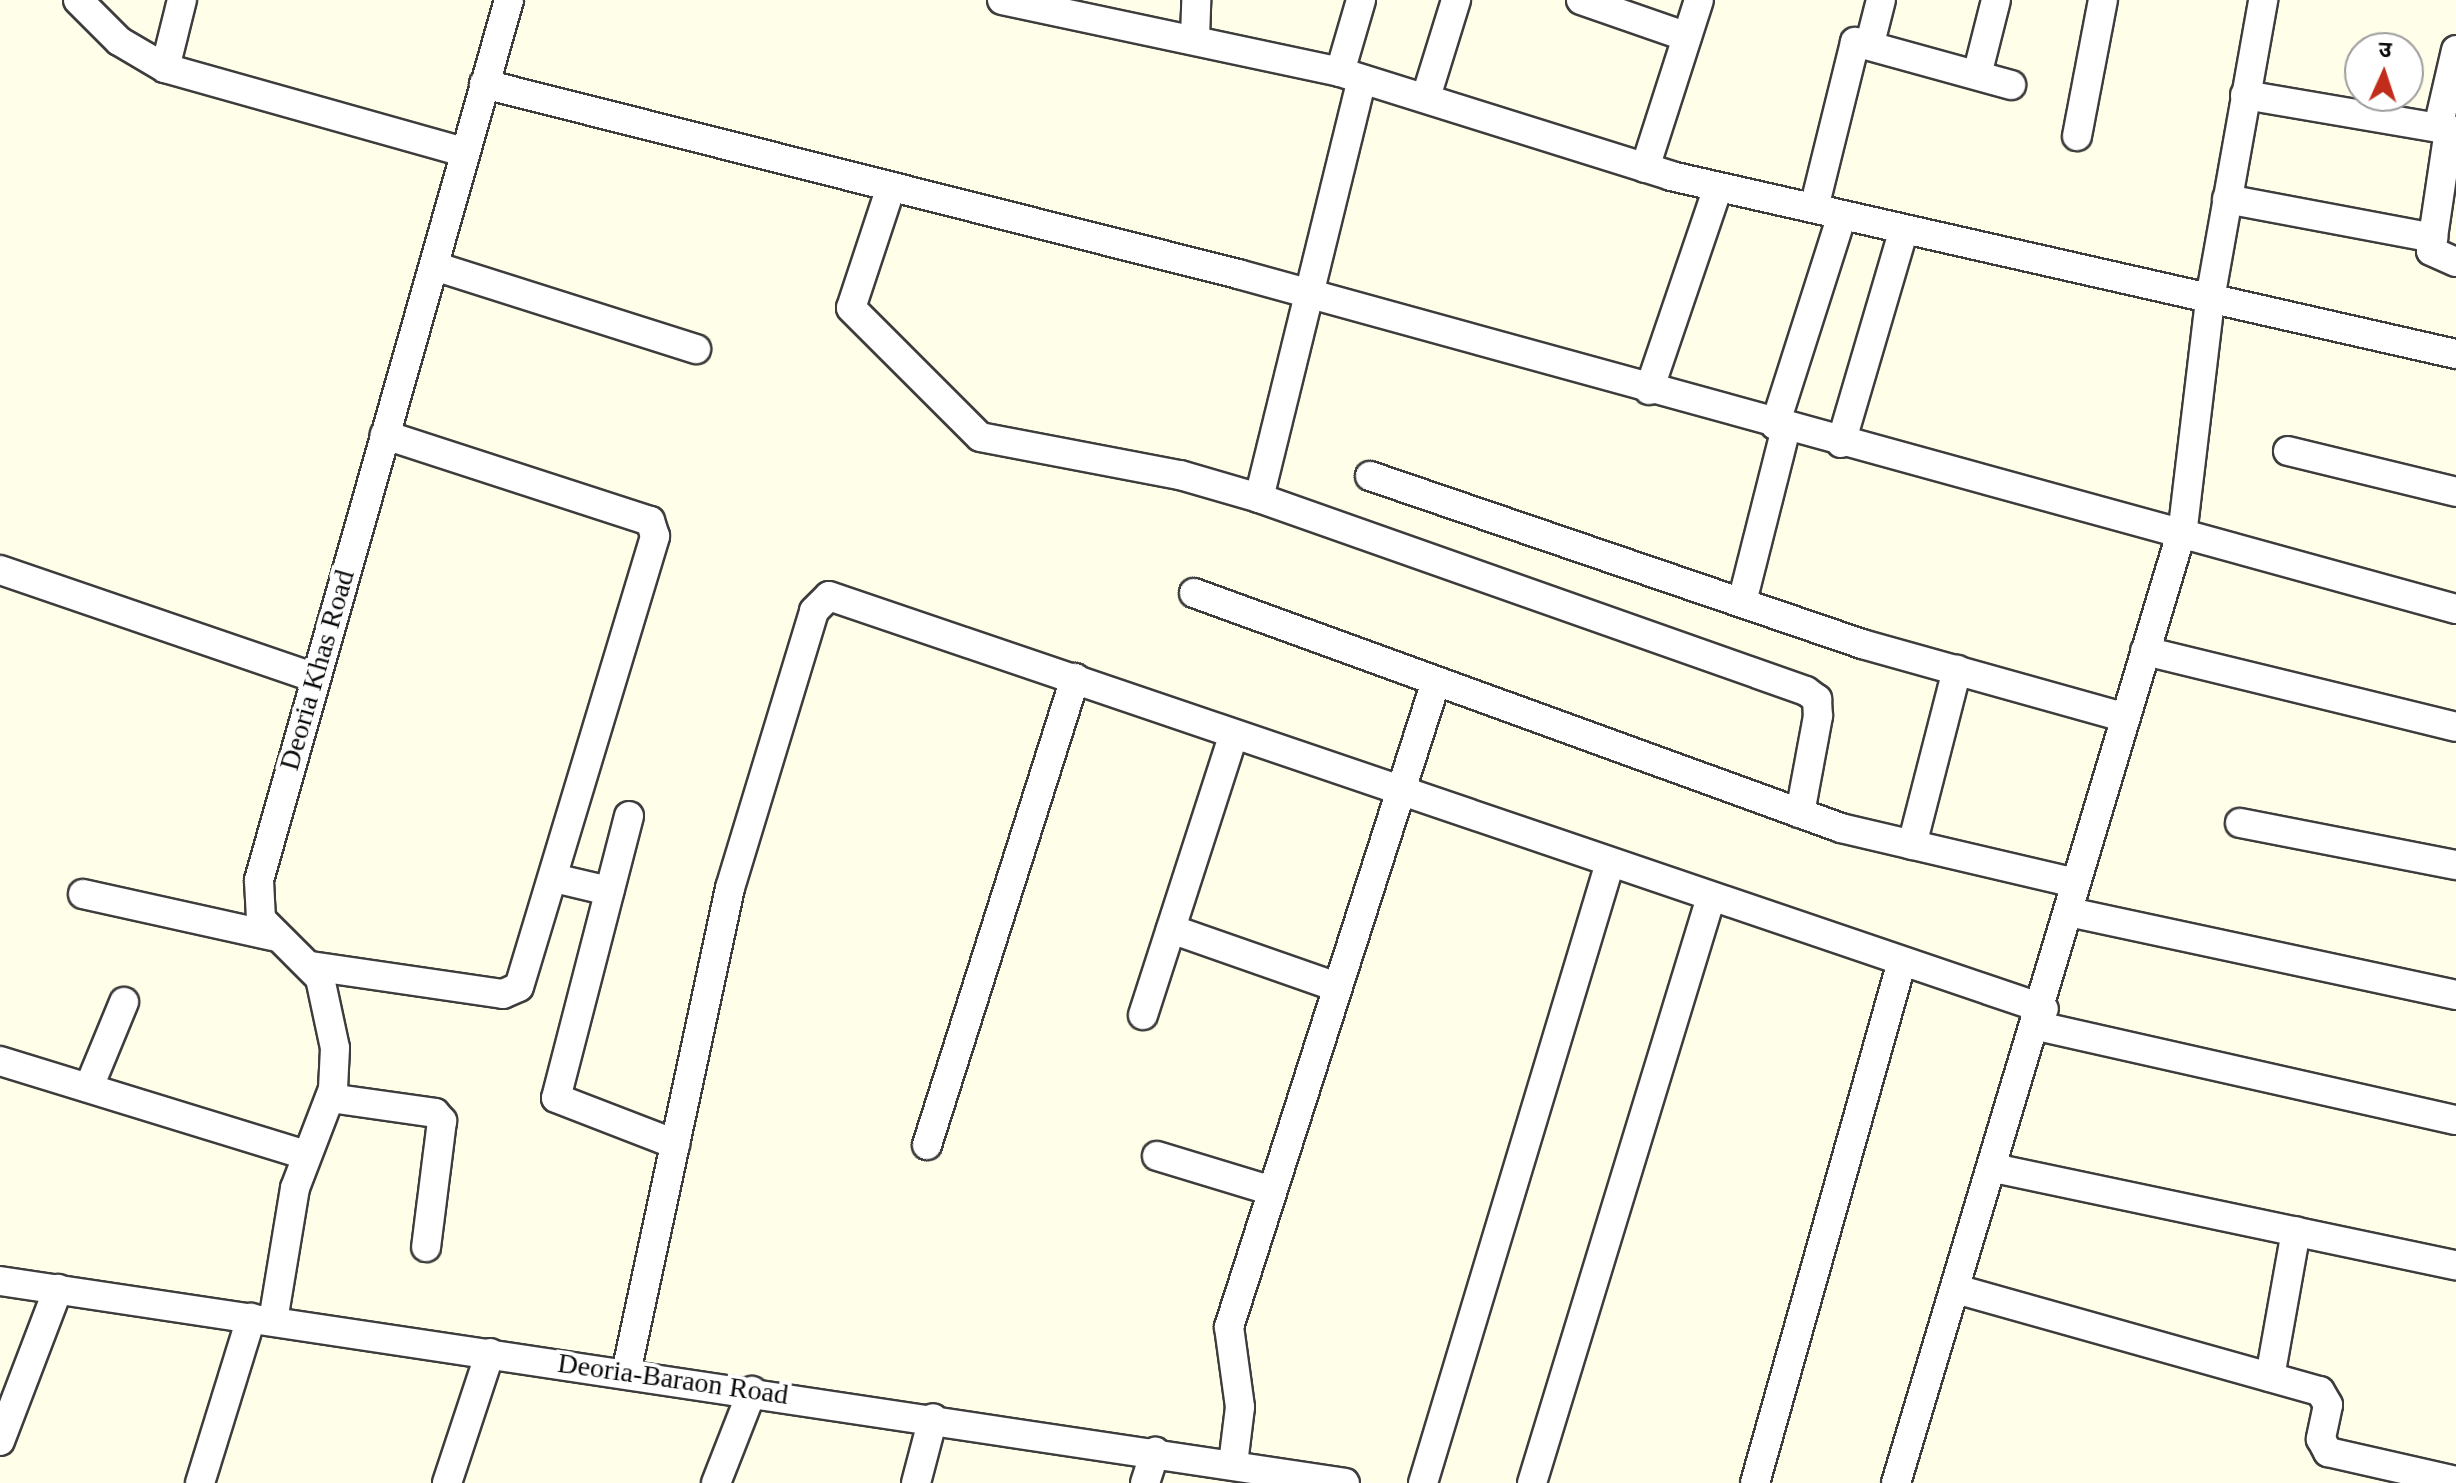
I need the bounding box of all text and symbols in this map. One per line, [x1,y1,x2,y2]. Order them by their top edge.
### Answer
north arrow [2344,32,2424,112]
text: उ [2378,37,2392,62]
street label: Deoria Khas Road [272,566,362,774]
street label: Deoria-Baraon Road [556,1346,790,1412]

